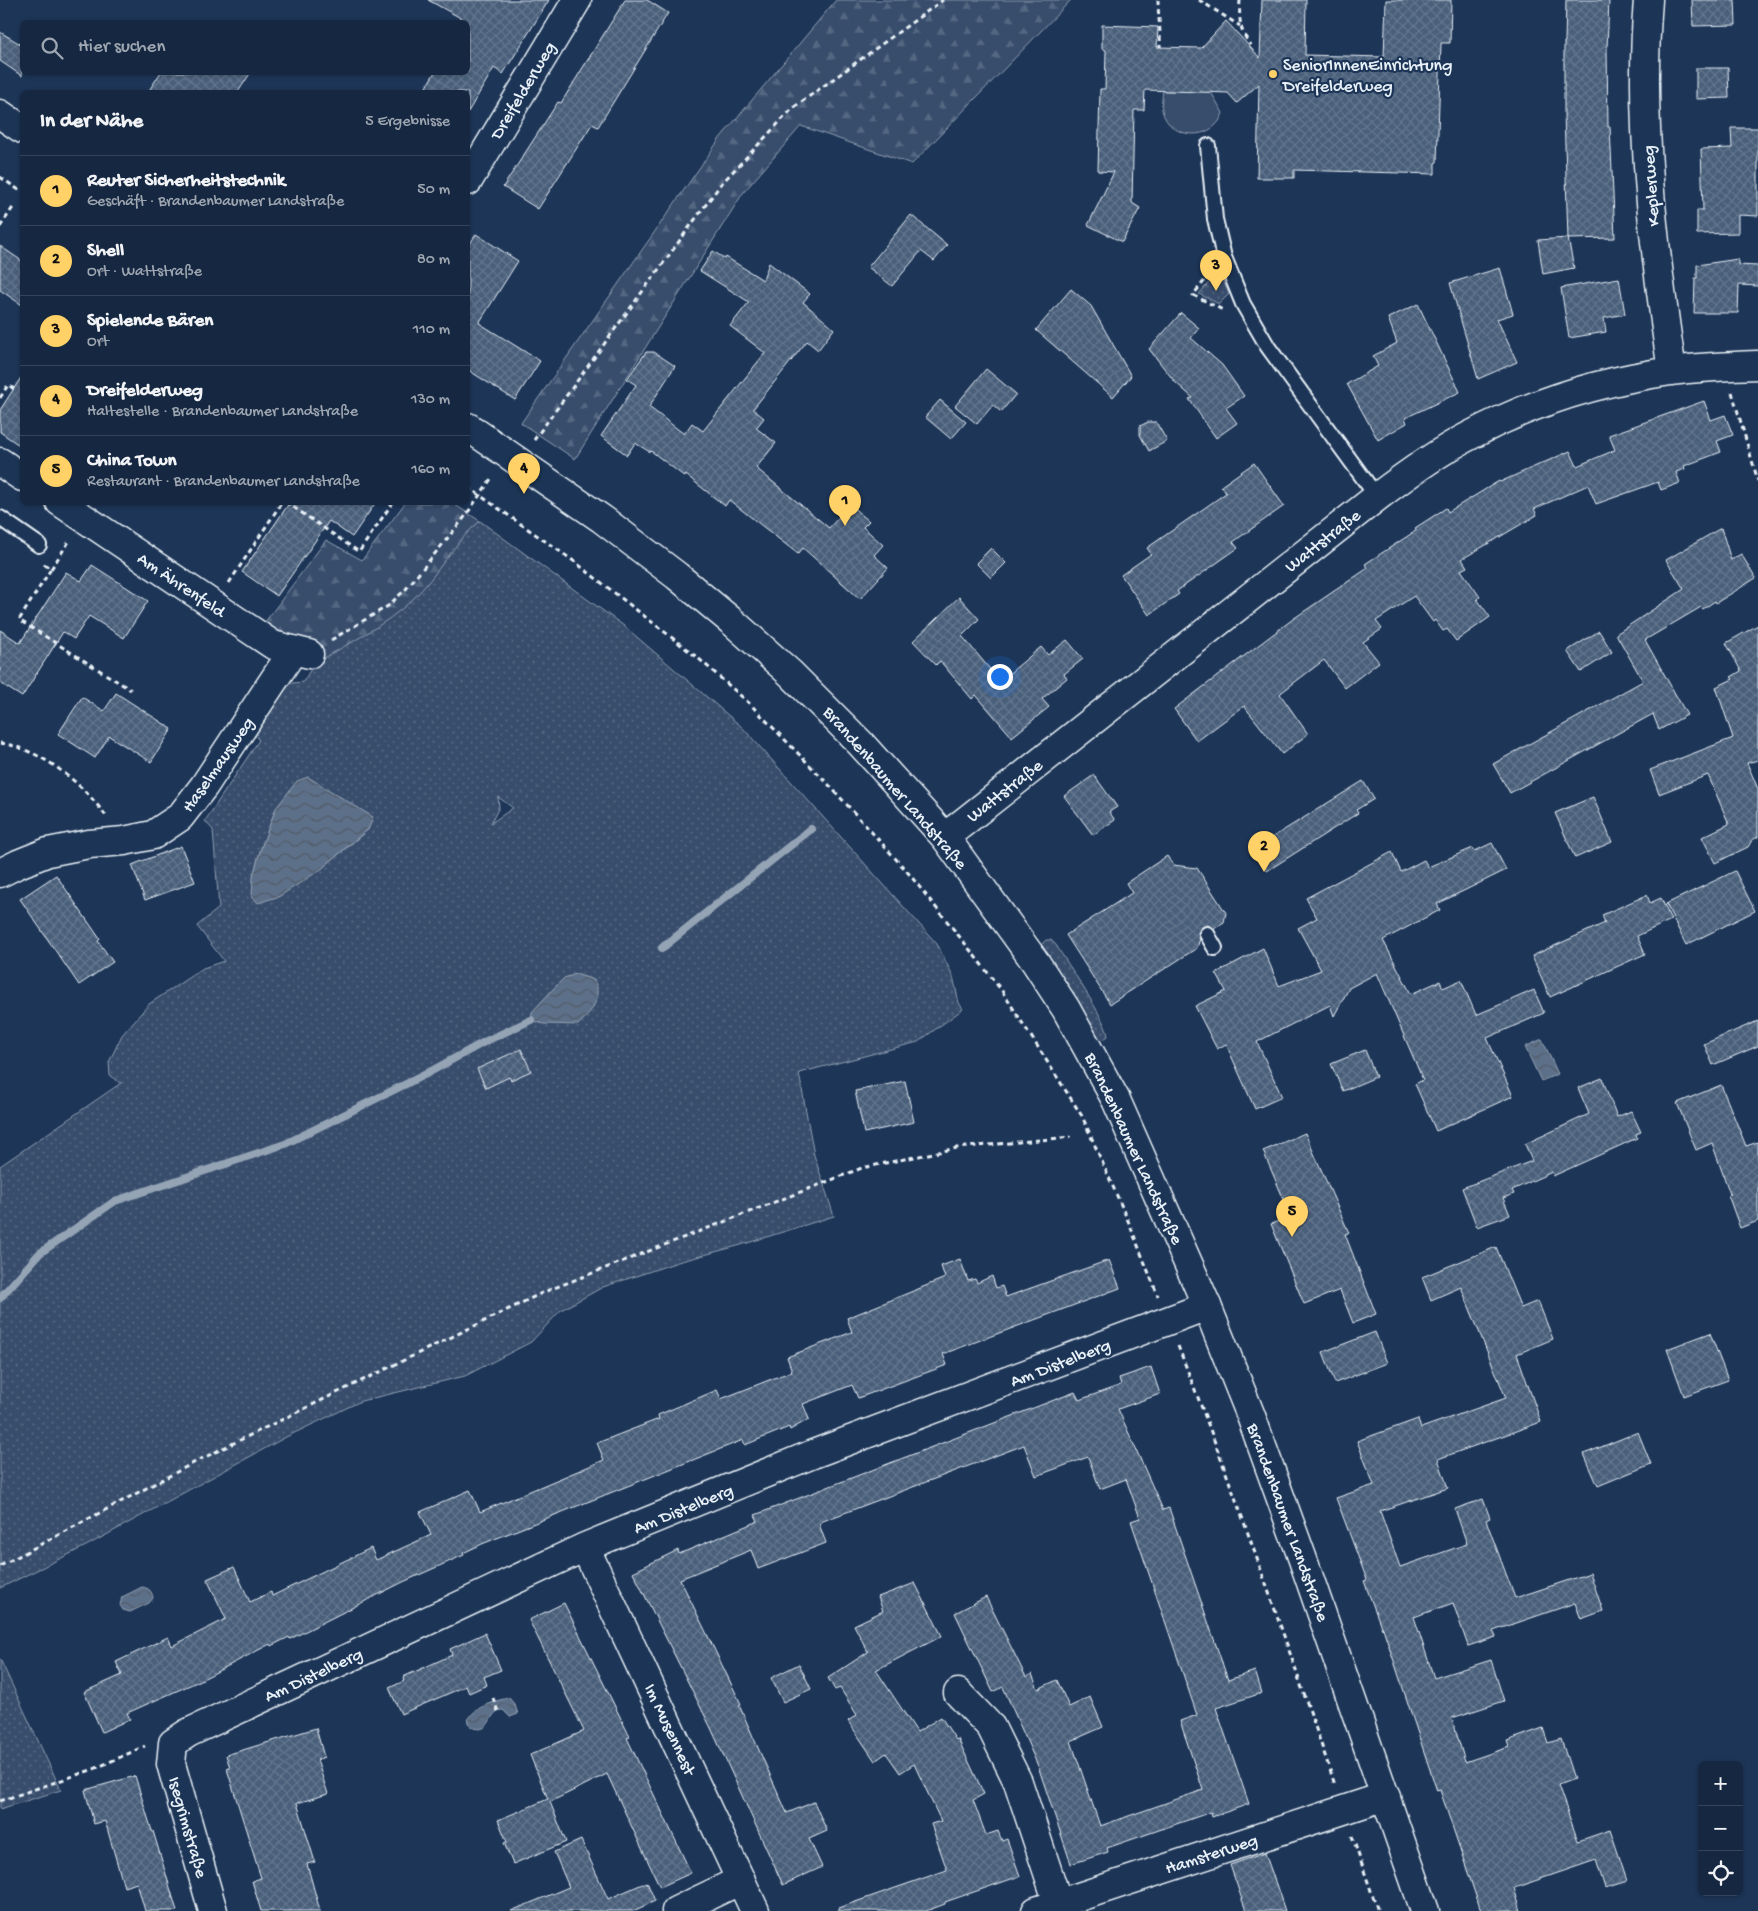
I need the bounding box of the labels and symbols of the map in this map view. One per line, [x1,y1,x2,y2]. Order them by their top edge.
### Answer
street label: Dreifelderweg [486,39,561,145]
place label: SeniorInnenEinrichtung Dreifelderweg [1282,56,1452,98]
marker: SeniorInnenEinrichtung Dreifelderweg [1267,68,1279,80]
street label: Keplerweg [1639,145,1666,227]
pin: 3 [1200,250,1232,291]
pin: 4 [508,453,540,494]
pin: 1 [829,485,861,526]
street label: Wattstraße [1281,505,1366,578]
street label: Am Ährenfeld [133,549,230,624]
your location [987,664,1013,690]
street label: Brandenbaumer Landstraße [817,702,971,875]
street label: Haselmausweg [178,714,260,817]
street label: Wattstraße [963,755,1048,828]
pin: 2 [1248,831,1280,872]
street label: Brandenbaumer Landstraße [1079,1049,1187,1249]
pin: 5 [1276,1196,1308,1237]
street label: Am Distelberg [1008,1336,1114,1393]
street label: Brandenbaumer Landstraße [1241,1420,1333,1625]
street label: Am Distelberg [631,1481,737,1540]
street label: Am Distelberg [262,1644,367,1708]
street label: Im Musennest [638,1681,700,1781]
street label: Isegrimstraße [162,1775,211,1881]
street label: Hamsterweg [1163,1831,1261,1880]

